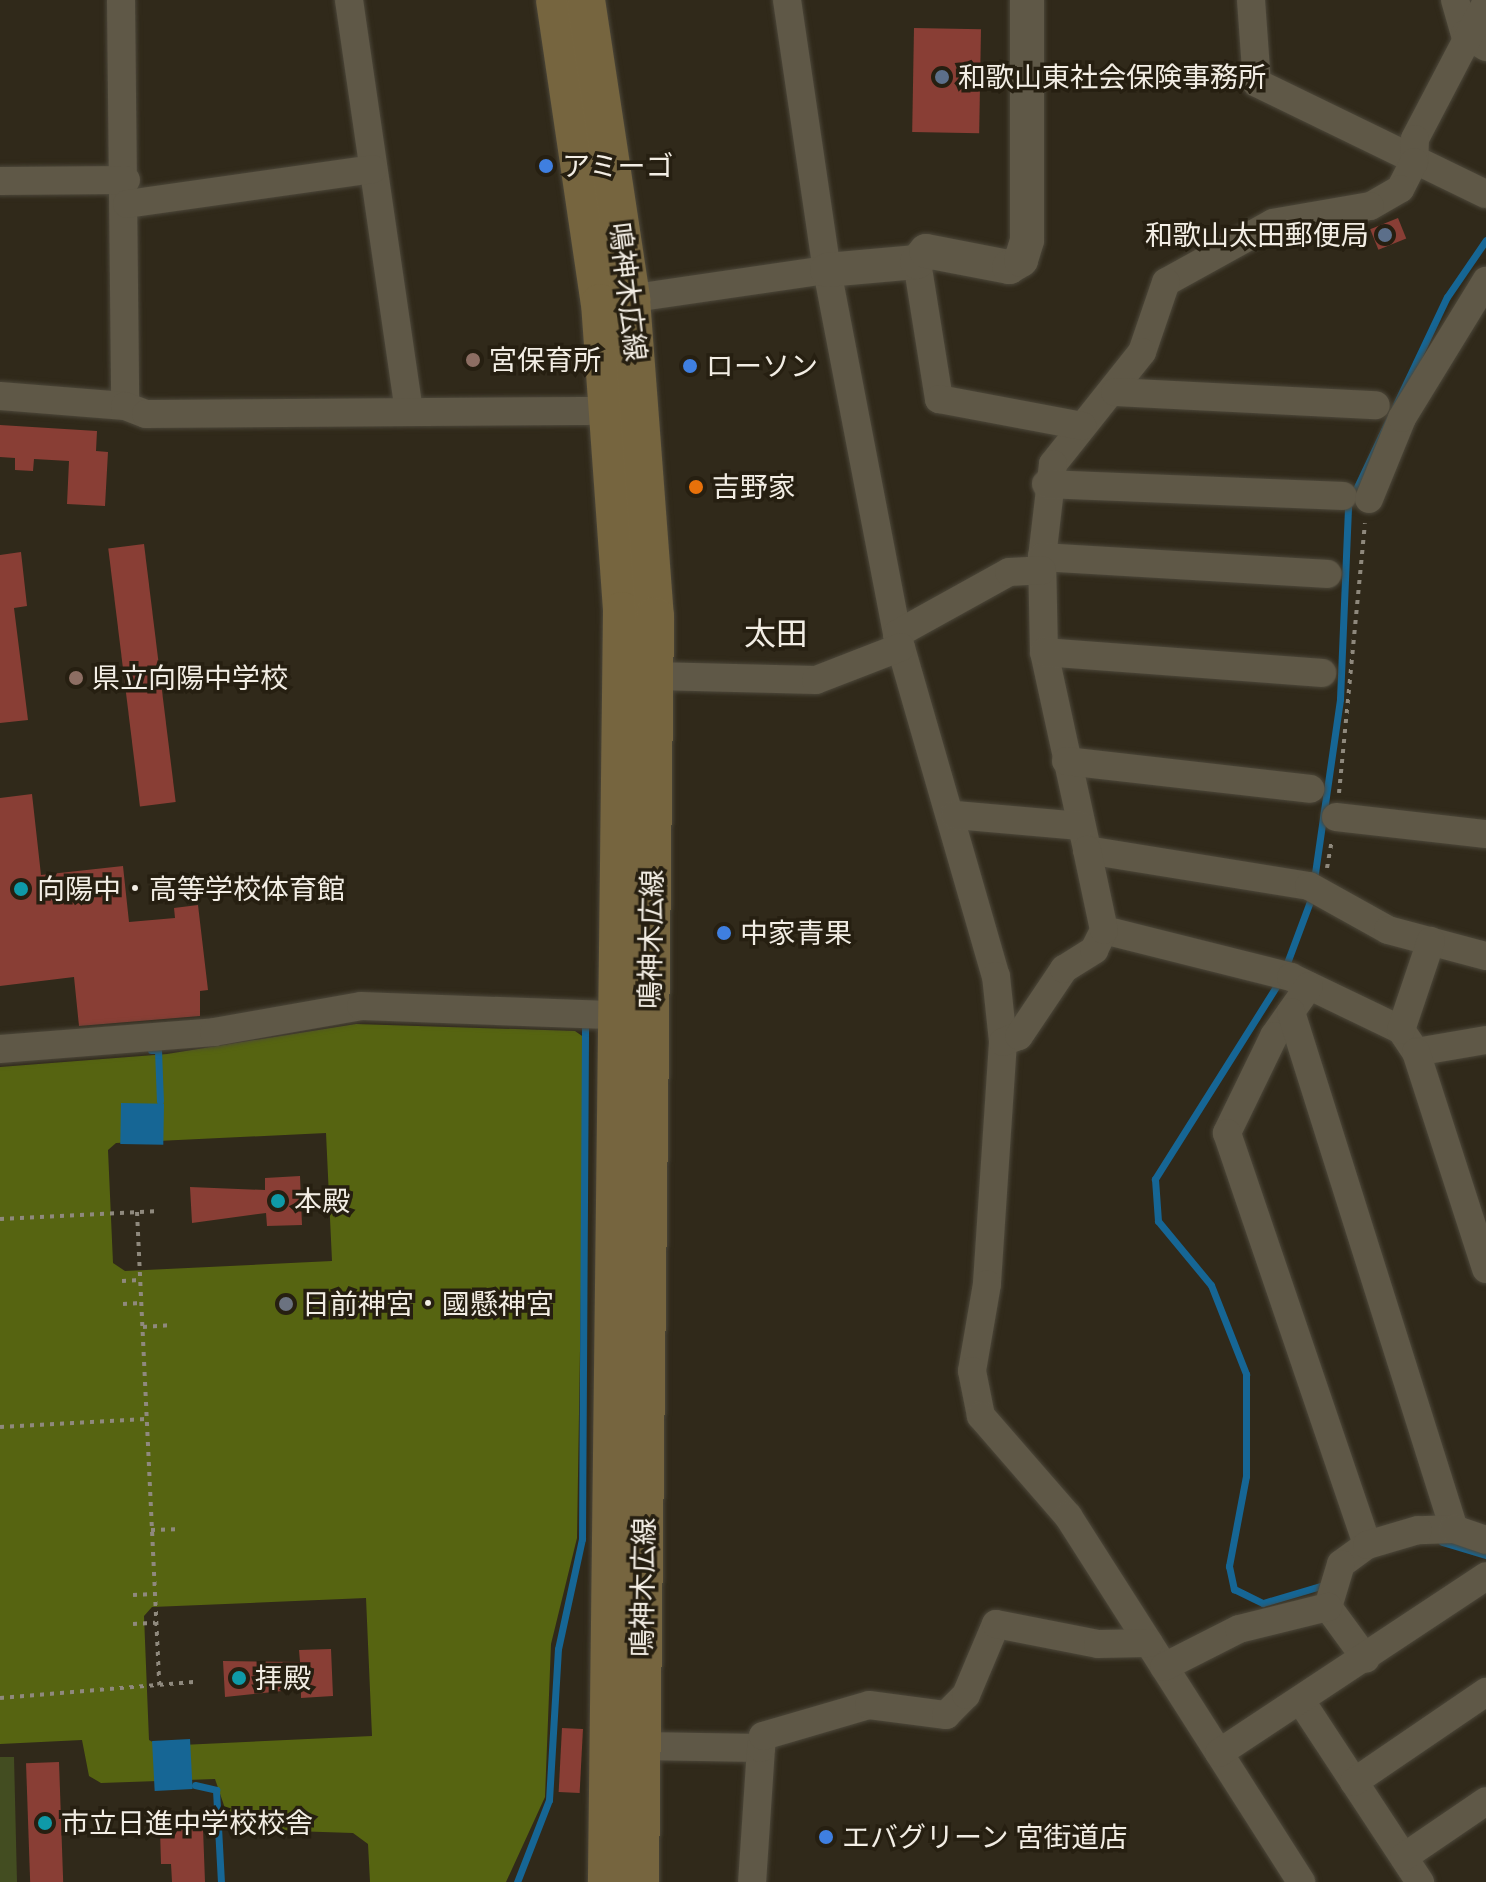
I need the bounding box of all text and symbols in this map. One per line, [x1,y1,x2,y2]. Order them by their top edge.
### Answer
place label: 和歌山東社会保険事務所 [958,60,1266,94]
marker: 和歌山東社会保険事務所 [933,68,951,86]
place label: アミーゴ [562,149,674,183]
marker: アミーゴ [537,157,555,175]
place label: 和歌山太田郵便局 [1145,218,1369,252]
street label: 鳴神木広線 [603,220,653,364]
marker: 和歌山太田郵便局 [1376,226,1394,244]
place label: 宮保育所 [489,343,601,377]
place label: ローソン [706,349,818,383]
marker: 宮保育所 [464,351,482,369]
marker: ローソン [681,357,699,375]
place label: 吉野家 [712,470,796,504]
marker: 吉野家 [687,478,705,496]
district label: 太田 [744,614,808,652]
place label: 県立向陽中学校 [92,661,288,695]
marker: 県立向陽中学校 [67,669,85,687]
street label: 鳴神木広線 [633,869,669,1009]
place label: 向陽中・高等学校体育館 [37,872,345,906]
marker: 向陽中・高等学校体育館 [12,880,30,898]
place label: 中家青果 [740,916,852,950]
marker: 中家青果 [715,924,733,942]
place label: 本殿 [294,1184,350,1218]
marker: 本殿 [269,1192,287,1210]
place label: 日前神宮・國懸神宮 [302,1287,554,1321]
marker: 日前神宮・國懸神宮 [277,1295,295,1313]
street label: 鳴神木広線 [625,1517,661,1657]
place label: 拝殿 [255,1661,311,1695]
marker: 拝殿 [230,1669,248,1687]
place label: 市立日進中学校校舎 [61,1806,313,1840]
marker: 市立日進中学校校舎 [36,1814,54,1832]
place label: エバグリーン 宮街道店 [842,1820,1129,1854]
marker: エバグリーン 宮街道店 [817,1828,835,1846]

